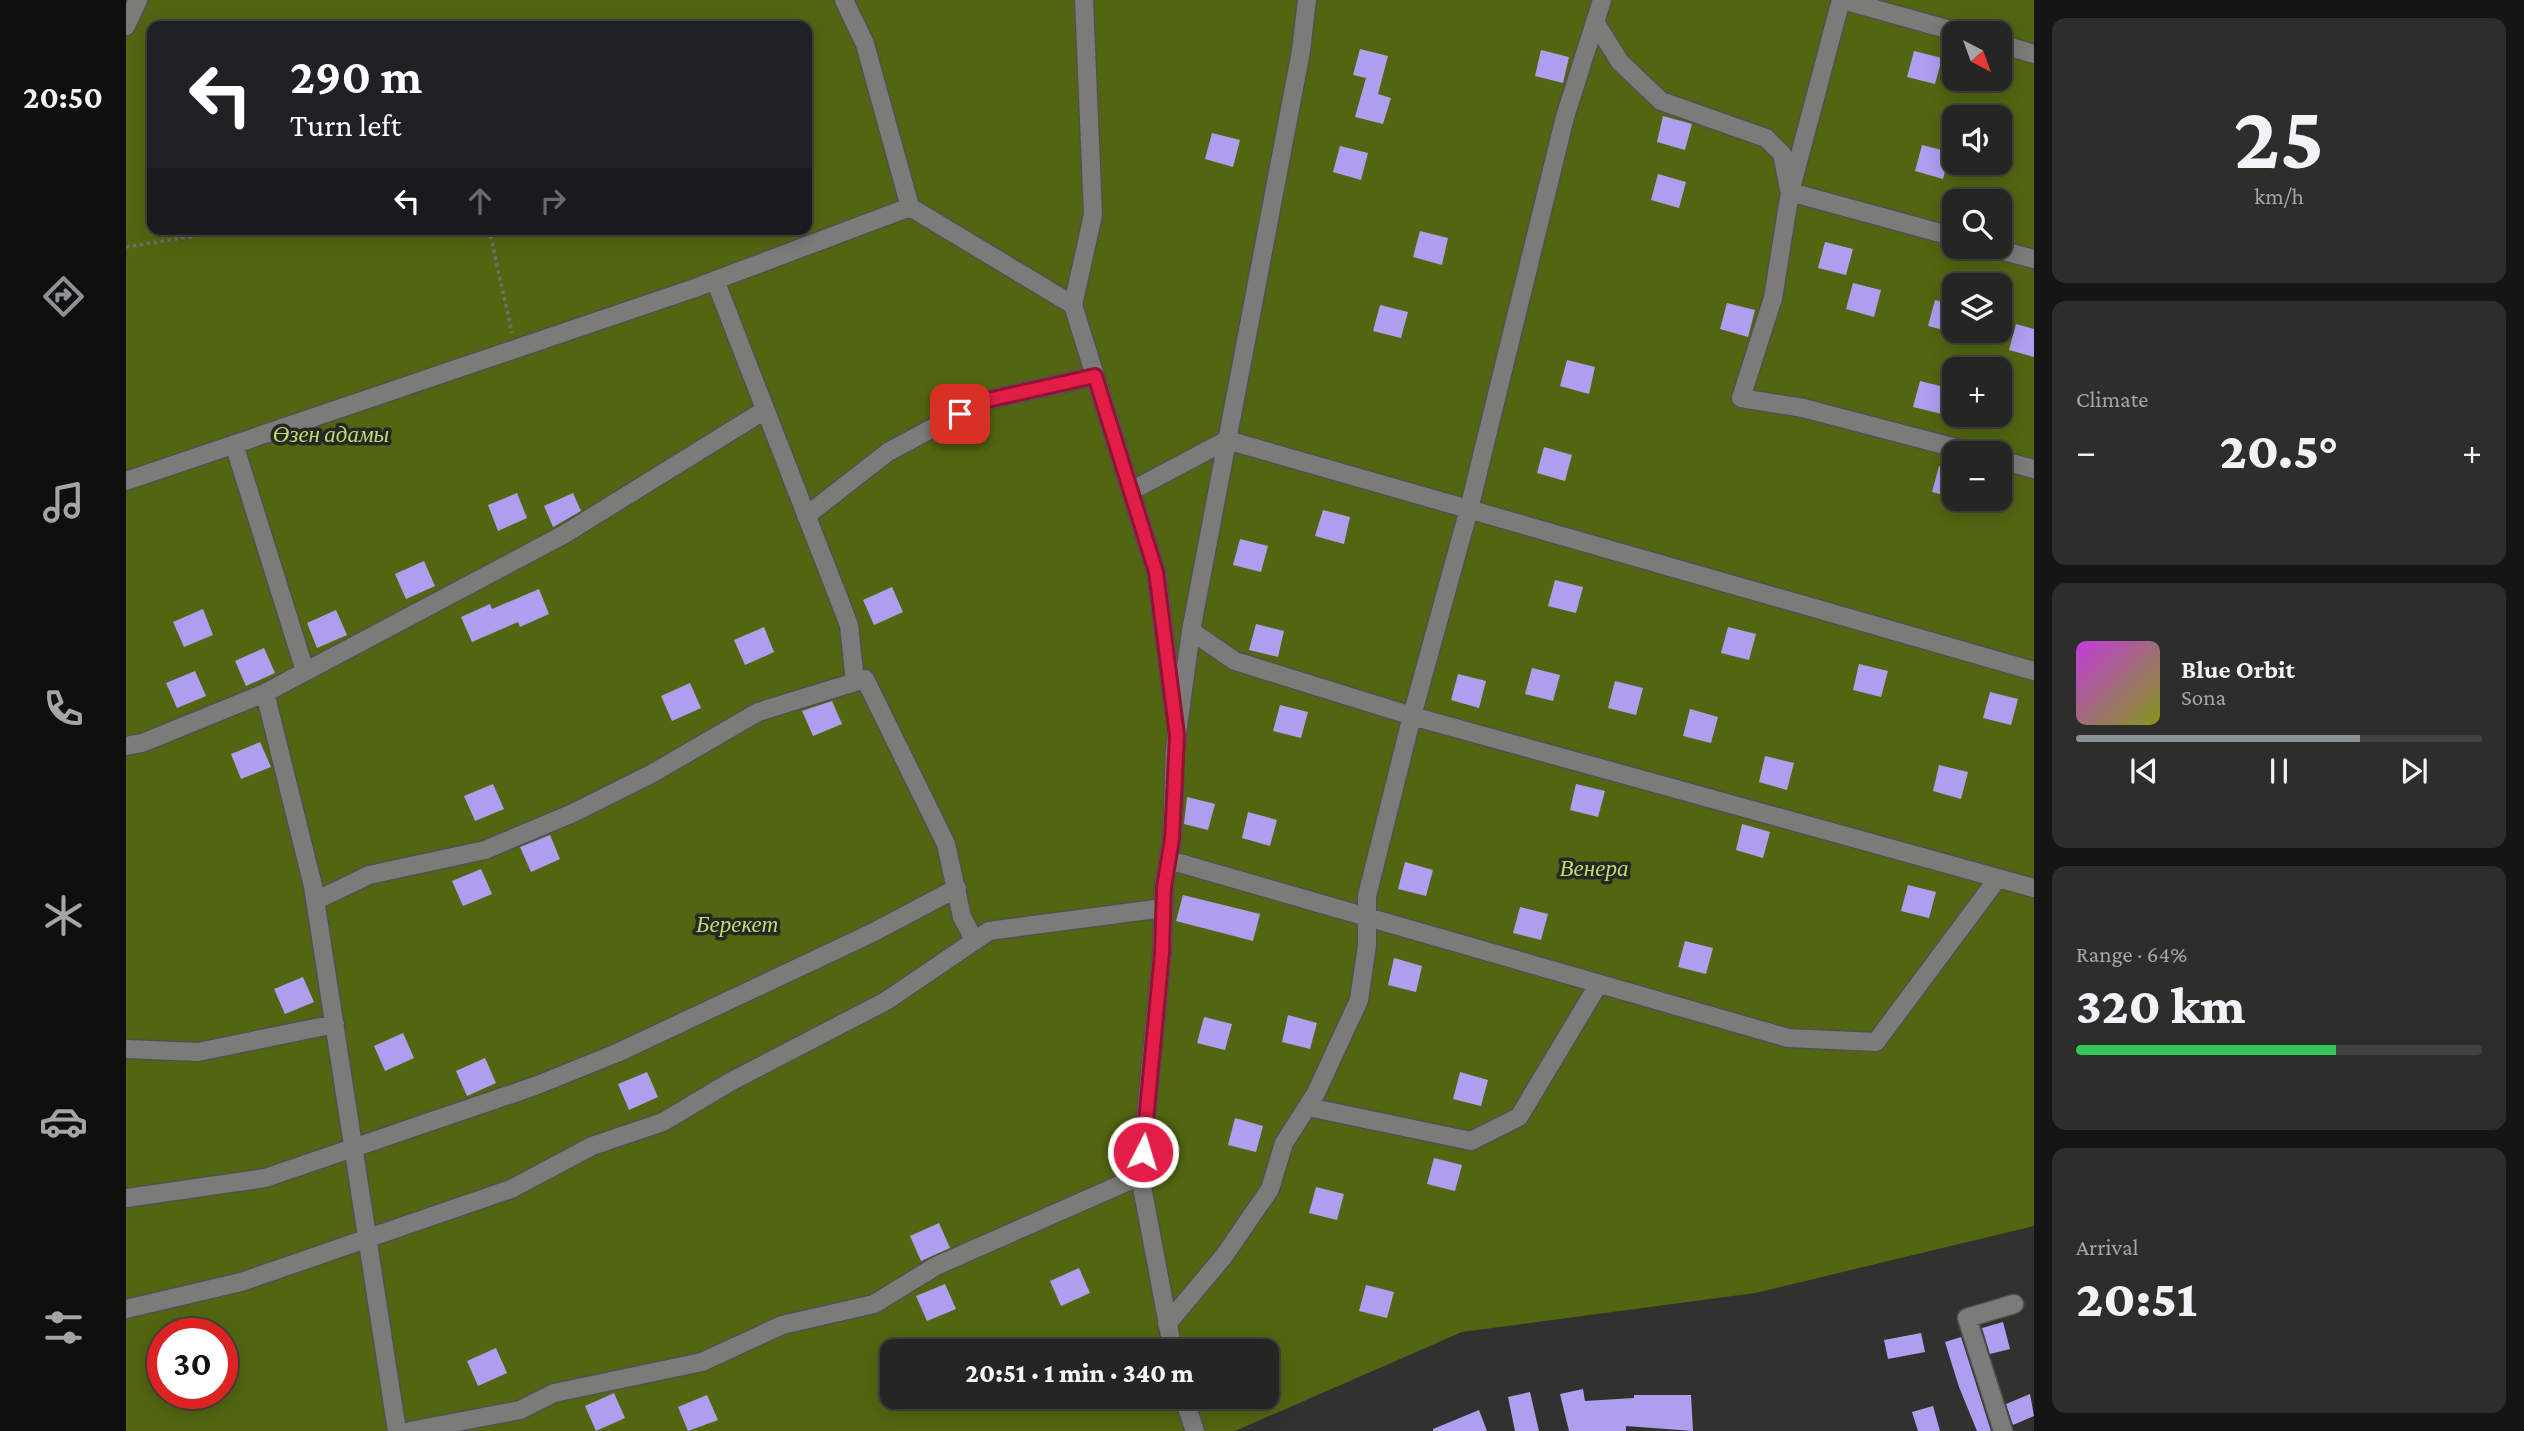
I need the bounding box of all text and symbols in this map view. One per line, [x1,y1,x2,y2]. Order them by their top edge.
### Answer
north arrow [1942,21,2012,91]
map controls [1942,21,2012,511]
icon: left [175,49,266,140]
text: 290 m [290,49,422,104]
text: 20:50 [23,79,103,115]
text: 25 [2234,86,2325,188]
button: sound [1942,105,2012,175]
text: Turn left [290,107,401,143]
icon: left [388,182,426,220]
icon: ahead [461,182,499,220]
icon: right [534,182,572,220]
text: km/h [2254,183,2304,209]
button: search [1942,189,2012,259]
icon: directions [39,272,88,321]
button: layers [1942,273,2012,343]
button: + [1942,357,2012,427]
pin [930,384,990,444]
text: Climate [2076,386,2148,412]
icon: arrive [941,395,979,433]
park label: Өзен адамы [273,421,389,447]
text: 20.5° [2219,421,2339,479]
text: − [2076,430,2096,472]
text: + [2462,430,2482,472]
button: − [1942,441,2012,511]
icon: music [39,478,88,527]
text: Blue Orbit [2181,655,2295,684]
icon: phone [39,684,88,733]
text: Sona [2181,684,2226,710]
icon: previous [2125,752,2163,790]
icon: pause [2260,752,2298,790]
icon: next [2395,752,2433,790]
park label: Венера [1560,855,1628,881]
icon: climate [39,891,88,940]
park label: Берекет [695,911,778,937]
text: Range · 64% [2076,941,2187,967]
text: 320 km [2076,976,2245,1034]
icon: car [39,1097,88,1146]
position arrow [1106,1115,1180,1189]
text: Arrival [2076,1234,2139,1260]
text: 20:51 [2076,1269,2197,1327]
icon: filters [39,1303,88,1352]
speed limit sign: 30 [147,1318,238,1409]
text: 20:51 · 1 min · 340 m [965,1359,1194,1388]

